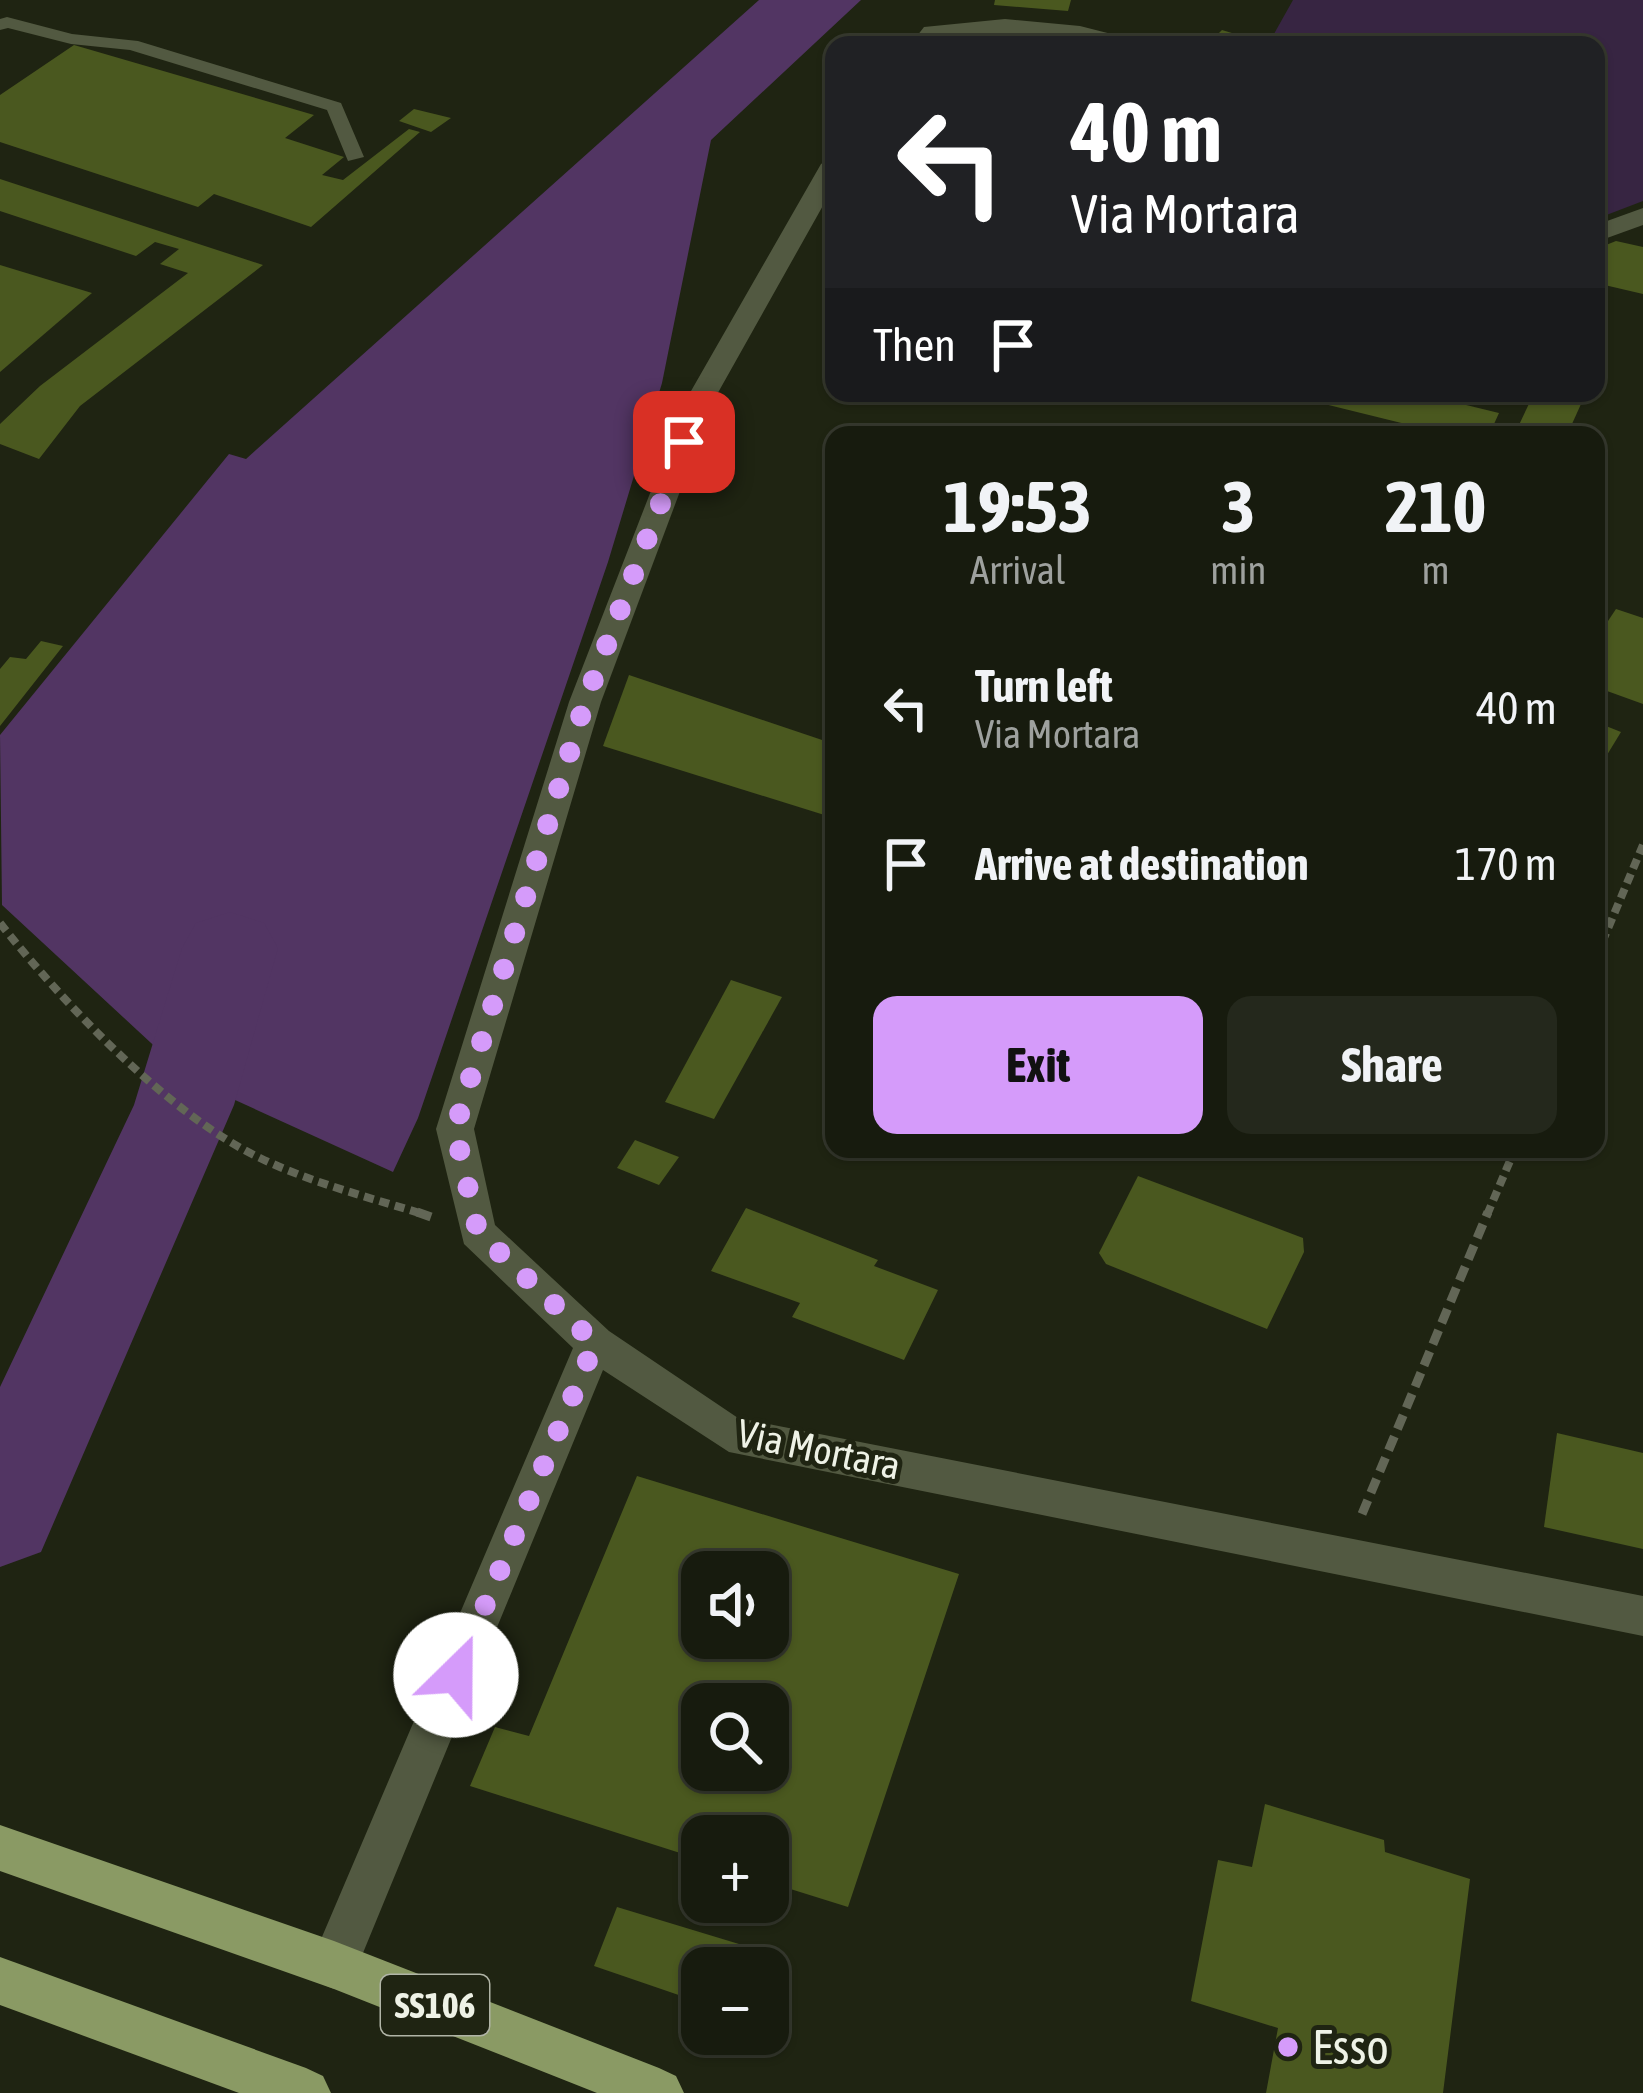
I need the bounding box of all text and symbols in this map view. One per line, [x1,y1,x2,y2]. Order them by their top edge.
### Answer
icon: left [873,84,1029,240]
text: 40 m [1071,84,1222,180]
text: Via Mortara [1071,183,1300,244]
icon: arrive [980,312,1046,378]
text: Then [873,319,956,371]
pin [633,391,735,493]
icon: arrive [651,409,717,475]
text: 19:53 [944,465,1092,547]
text: 3 [1221,465,1255,547]
text: 210 [1385,465,1486,547]
text: Arrival [970,548,1065,592]
text: min [1210,548,1266,592]
text: m [1422,548,1450,592]
text: Turn left [975,660,1113,712]
icon: left [873,675,939,741]
text: 40 m [1476,682,1557,734]
text: Via Mortara [975,712,1140,756]
icon: arrive [873,831,939,897]
text: Arrive at destination [975,838,1309,890]
text: 170 m [1455,838,1557,890]
button: Exit [873,996,1203,1134]
button: Share [1227,996,1557,1134]
street label: Via Mortara [734,1410,904,1488]
map controls [681,1551,789,2055]
button: sound [681,1551,789,1659]
position arrow [393,1612,519,1738]
button: search [681,1683,789,1791]
button: + [681,1815,789,1923]
button: − [681,1947,789,2055]
road number: SS106 [381,1975,489,2035]
place label: Esso [1312,2019,1389,2074]
marker: Esso [1275,2034,1301,2060]

